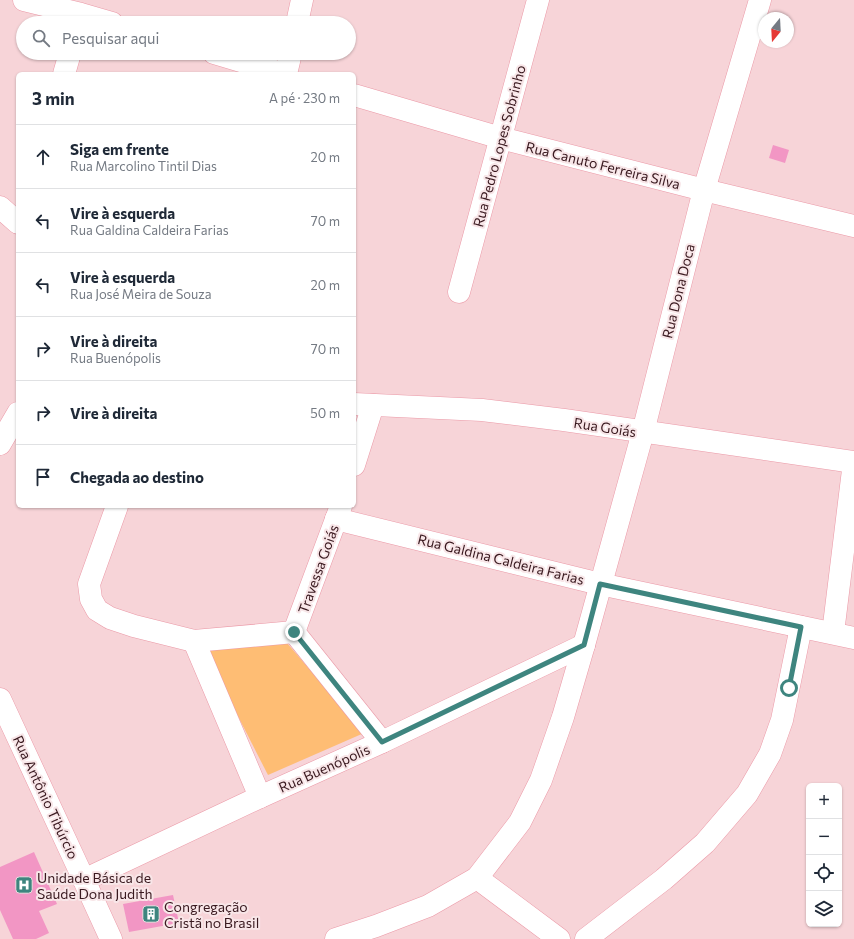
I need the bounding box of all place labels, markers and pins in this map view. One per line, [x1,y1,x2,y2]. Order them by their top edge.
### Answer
place label: Unidade Básica de Saúde Dona Judith [37,869,153,902]
hospital icon: Unidade Básica de Saúde Dona Judith [14,875,34,895]
place label: Congregação Cristã no Brasil [164,898,259,931]
building icon: Congregação Cristã no Brasil [141,904,161,924]

